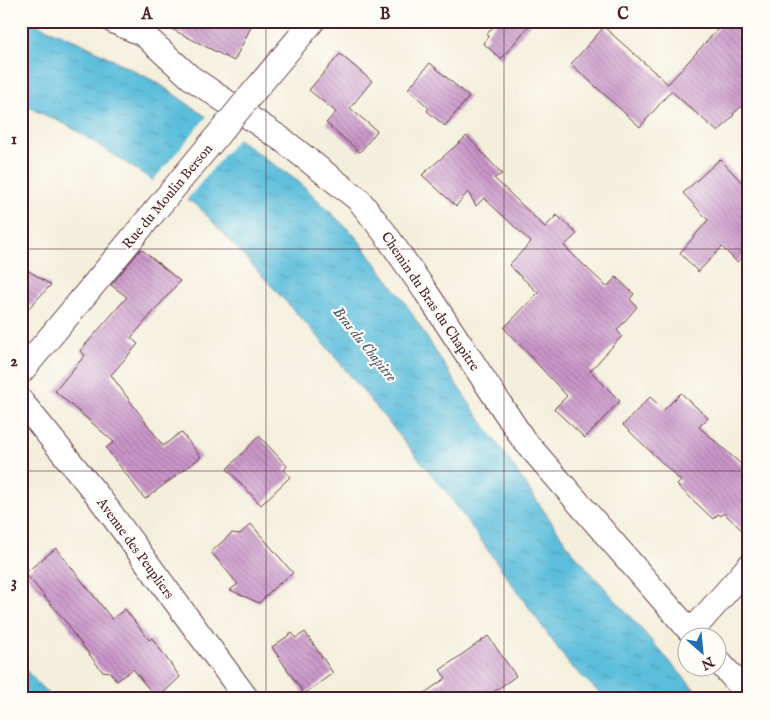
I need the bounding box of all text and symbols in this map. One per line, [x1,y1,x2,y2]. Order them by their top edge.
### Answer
text: A [141,5,154,25]
text: B [380,5,391,25]
text: C [617,5,629,25]
text: 1 [11,130,17,150]
street label: Rue du Moulin Berson [119,140,217,253]
street label: Chemin du Bras du Chapitre [377,229,484,375]
water label: Bras du Chapitre [329,303,401,386]
text: 2 [10,352,18,372]
street label: Avenue des Peupliers [92,494,178,603]
text: 3 [11,573,17,593]
north arrow [678,628,728,678]
text: N [698,651,718,673]

